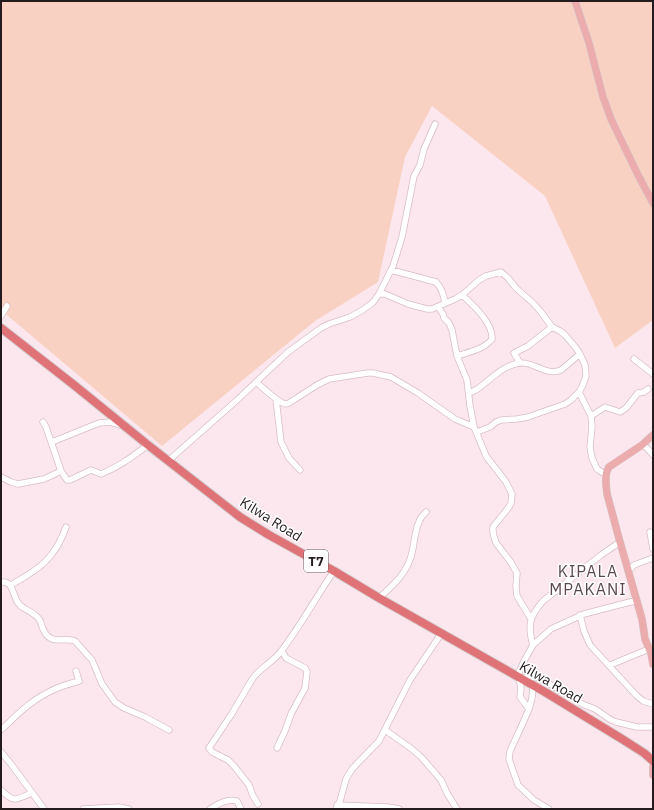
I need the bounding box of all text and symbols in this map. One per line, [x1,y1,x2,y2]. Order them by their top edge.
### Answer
street label: Kilwa Road [237,493,305,545]
road number: T7 [304,550,328,572]
district label: KIPALA MPAKANI [549,561,627,599]
street label: Kilwa Road [516,657,586,707]

